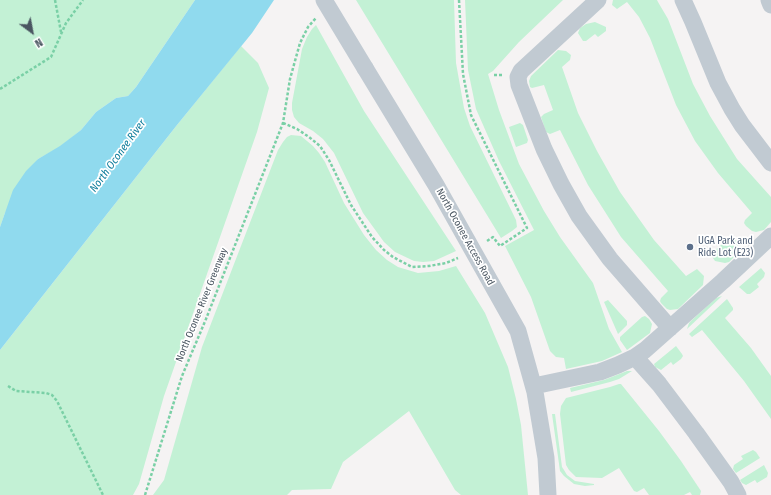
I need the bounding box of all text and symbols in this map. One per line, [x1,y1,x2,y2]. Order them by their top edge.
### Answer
north arrow [12,12,52,52]
text: N [32,35,45,50]
water label: North Oconee River [87,117,149,195]
street label: North Oconee Access Road [433,187,497,287]
place label: UGA Park and Ride Lot (E23) [698,235,753,258]
marker: UGA Park and Ride Lot (E23) [685,242,695,252]
street label: North Oconee River Greenway [174,246,230,364]

